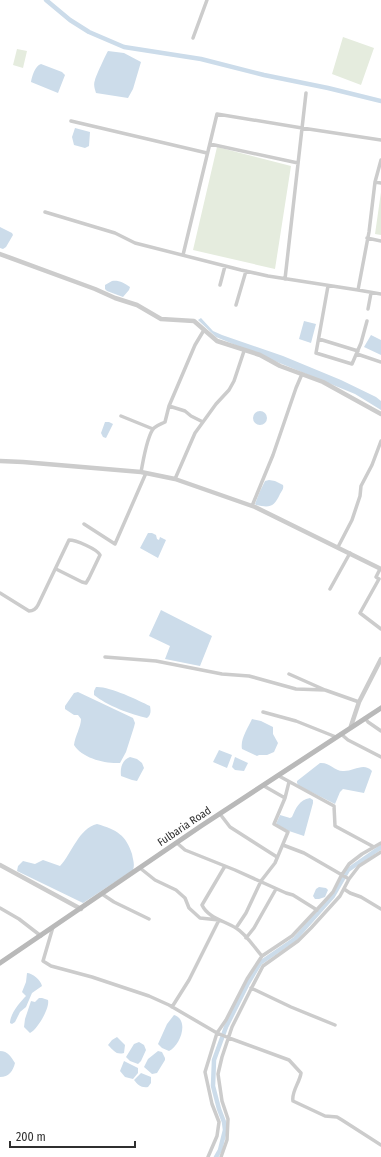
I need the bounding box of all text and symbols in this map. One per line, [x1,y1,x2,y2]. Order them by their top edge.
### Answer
street label: Fulbaria Road [155,804,213,849]
scale bar [10,1123,135,1149]
text: 200 m [16,1130,46,1144]

